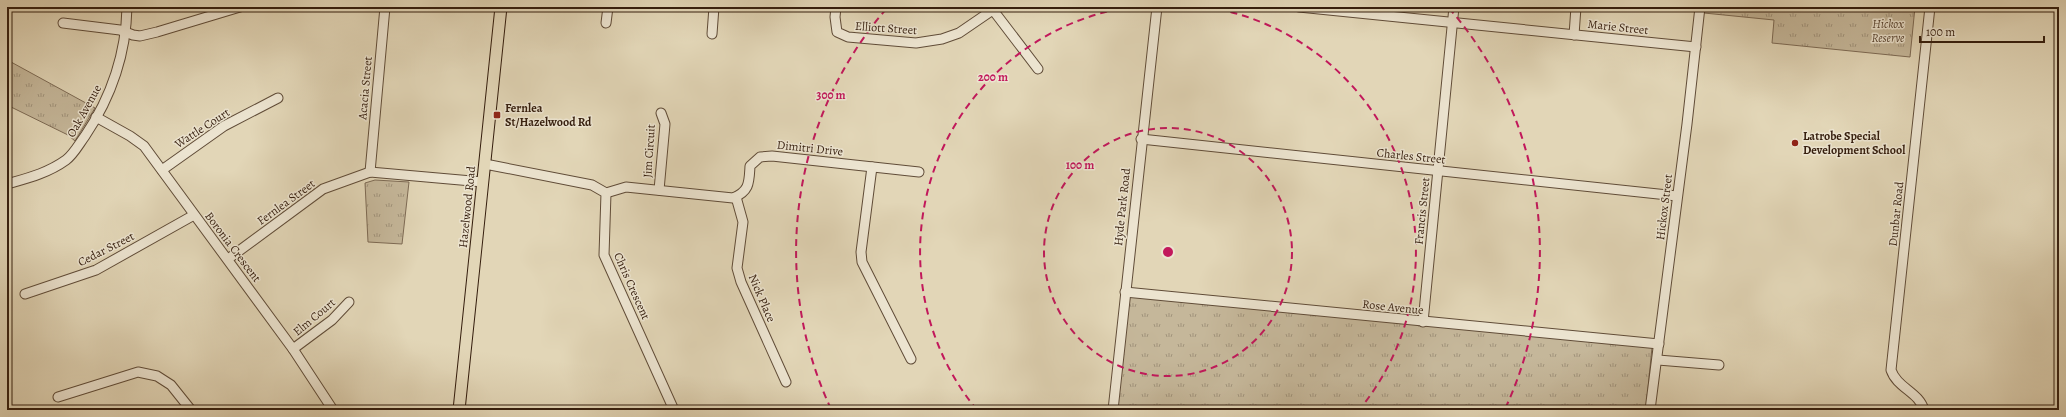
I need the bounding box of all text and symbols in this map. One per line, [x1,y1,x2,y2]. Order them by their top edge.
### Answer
street label: Marie Street [1587,16,1649,38]
park label: Hickox Reserve [1872,16,1905,46]
street label: Elliott Street [854,18,918,38]
scale bar [1920,18,2044,44]
text: 100 m [1926,24,1955,40]
street label: Acacia Street [354,56,376,121]
text: 200 m [978,69,1008,85]
street label: Oak Avenue [63,82,105,140]
text: 300 m [816,87,846,103]
place label: Fernlea St/Hazelwood Rd [505,100,592,130]
street label: Wattle Court [171,104,233,152]
marker: Fernlea St/Hazelwood Rd [492,110,502,120]
street label: Jim Circuit [639,124,659,178]
place label: Latrobe Special Development School [1803,128,1906,158]
street label: Dimitri Drive [776,137,844,159]
marker: Latrobe Special Development School [1790,138,1800,148]
street label: Charles Street [1376,144,1446,168]
text: 100 m [1066,157,1094,173]
street label: Hazelwood Road [455,165,479,249]
street label: Hyde Park Road [1110,167,1134,247]
street label: Hickox Street [1652,173,1676,241]
street label: Fernlea Street [254,176,318,228]
street label: Francis Street [1411,176,1433,246]
street label: Dunbar Road [1885,180,1907,247]
street label: Boronia Crescent [201,209,265,285]
street label: Cedar Street [75,228,137,270]
centre of rings [1161,245,1175,259]
street label: Chris Crescent [610,250,654,322]
street label: Nick Place [745,272,779,324]
street label: Elm Court [289,295,339,339]
street label: Rose Avenue [1362,296,1424,318]

